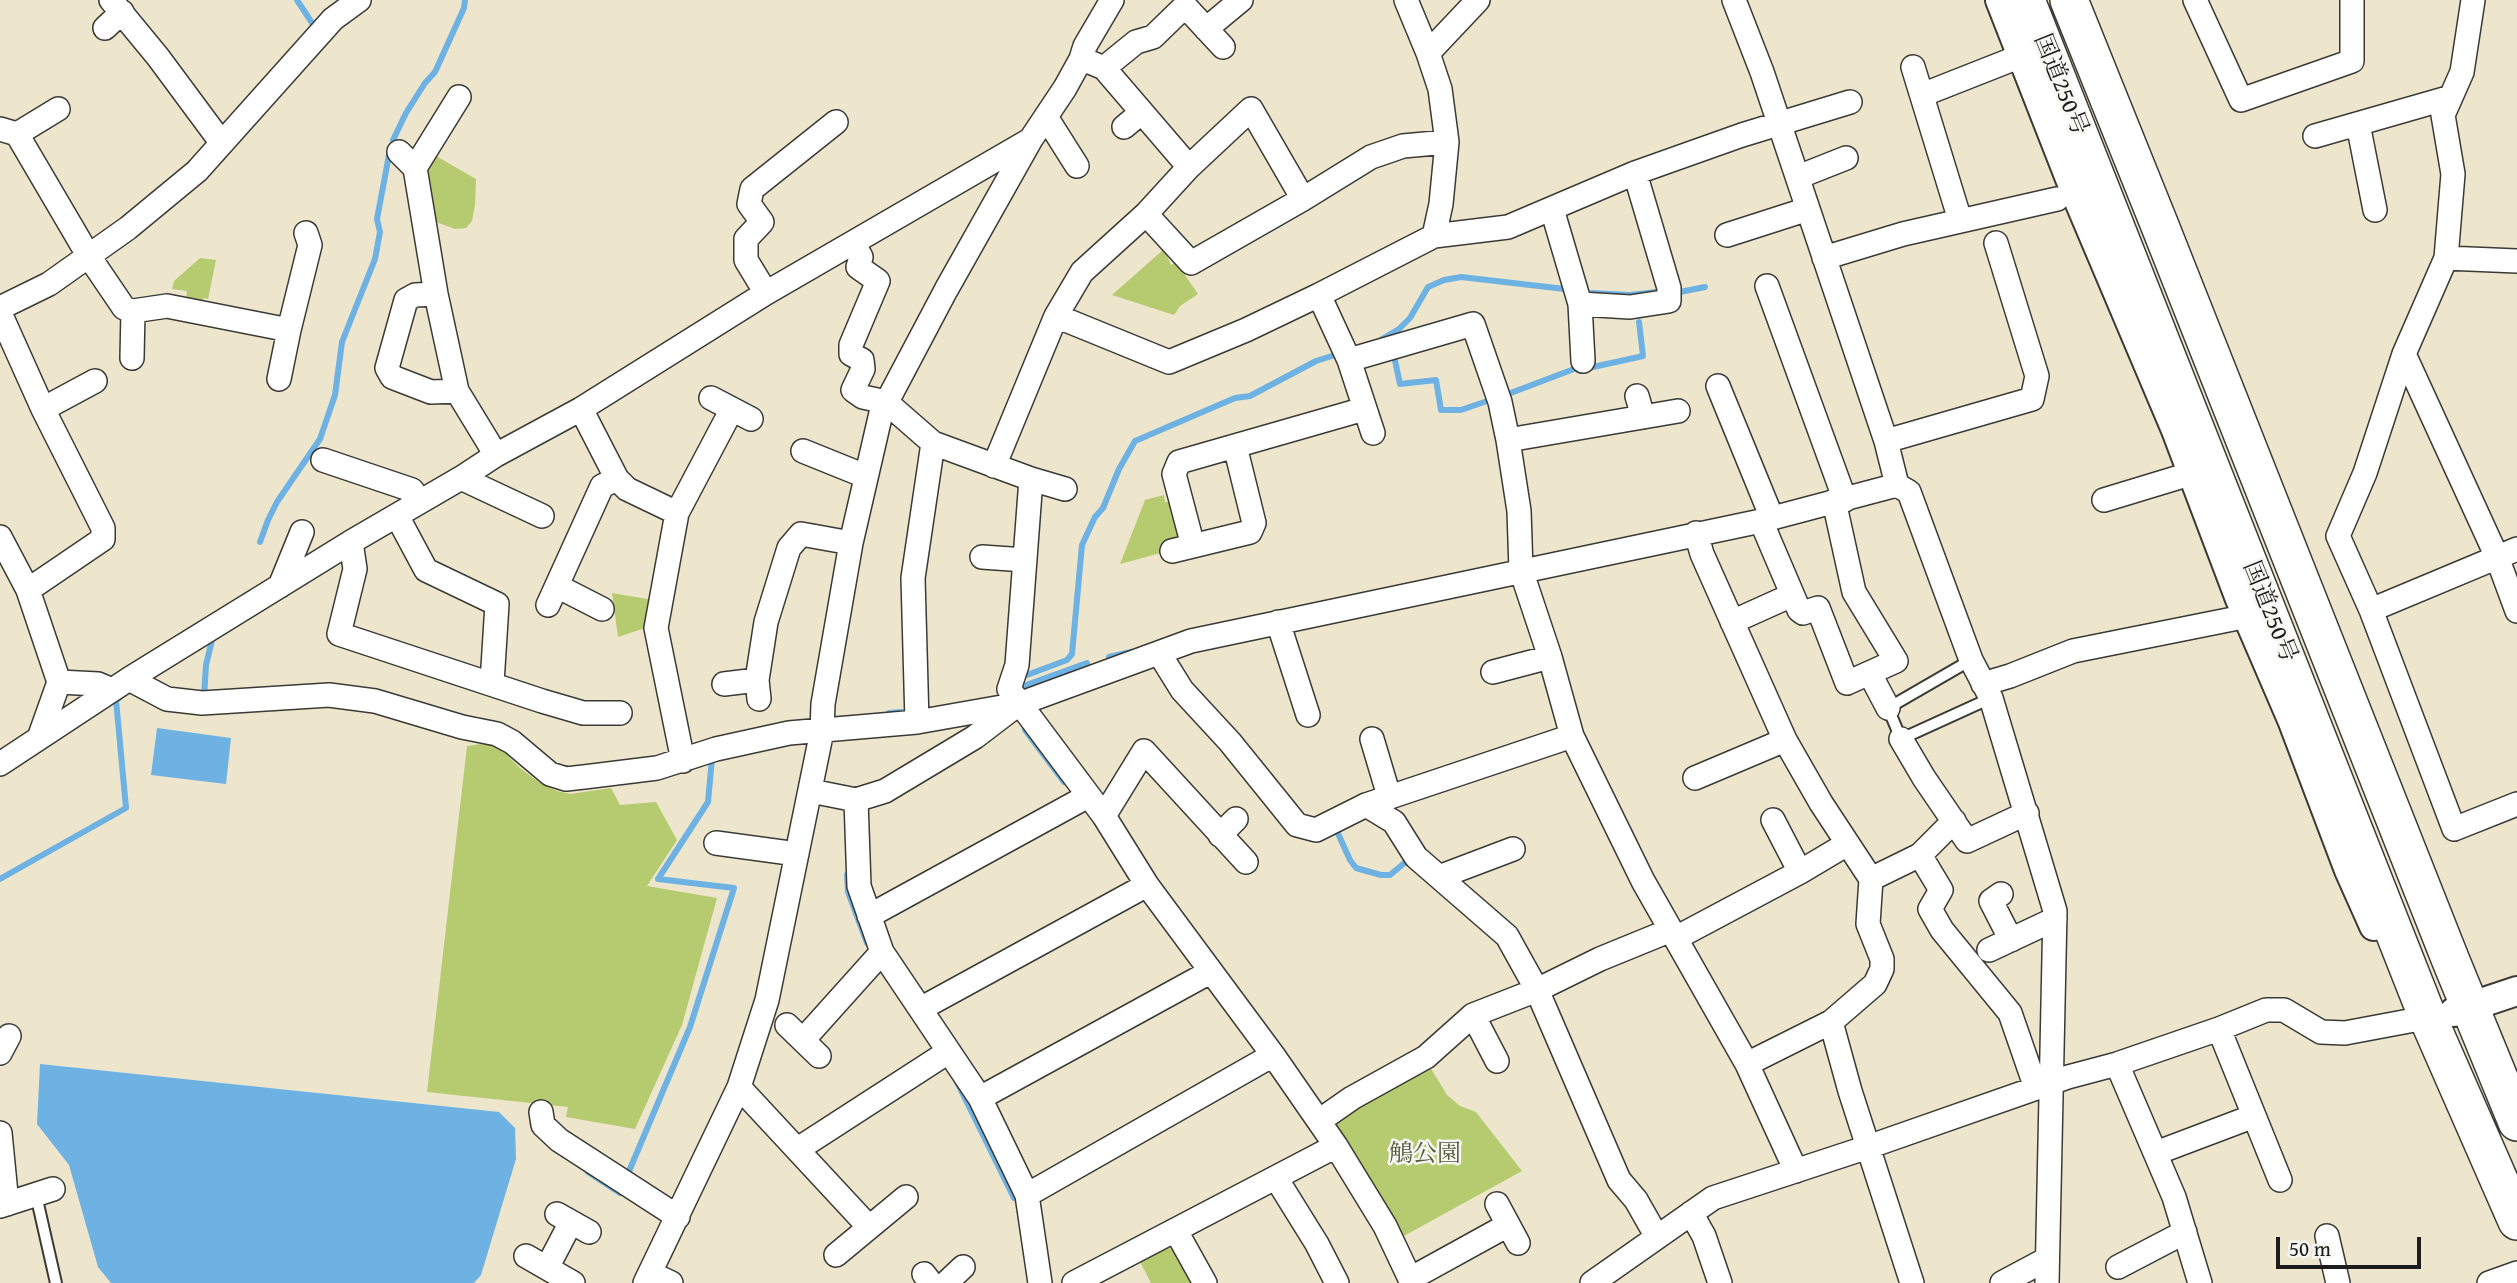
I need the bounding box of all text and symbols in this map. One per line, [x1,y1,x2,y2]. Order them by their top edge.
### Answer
street label: 国道250号 [2027,30,2093,140]
street label: 国道250号 [2236,557,2302,667]
park label: 鵤公園 [1389,1141,1461,1169]
scale bar [2279,1224,2424,1268]
text: 50 m [2289,1233,2331,1264]

